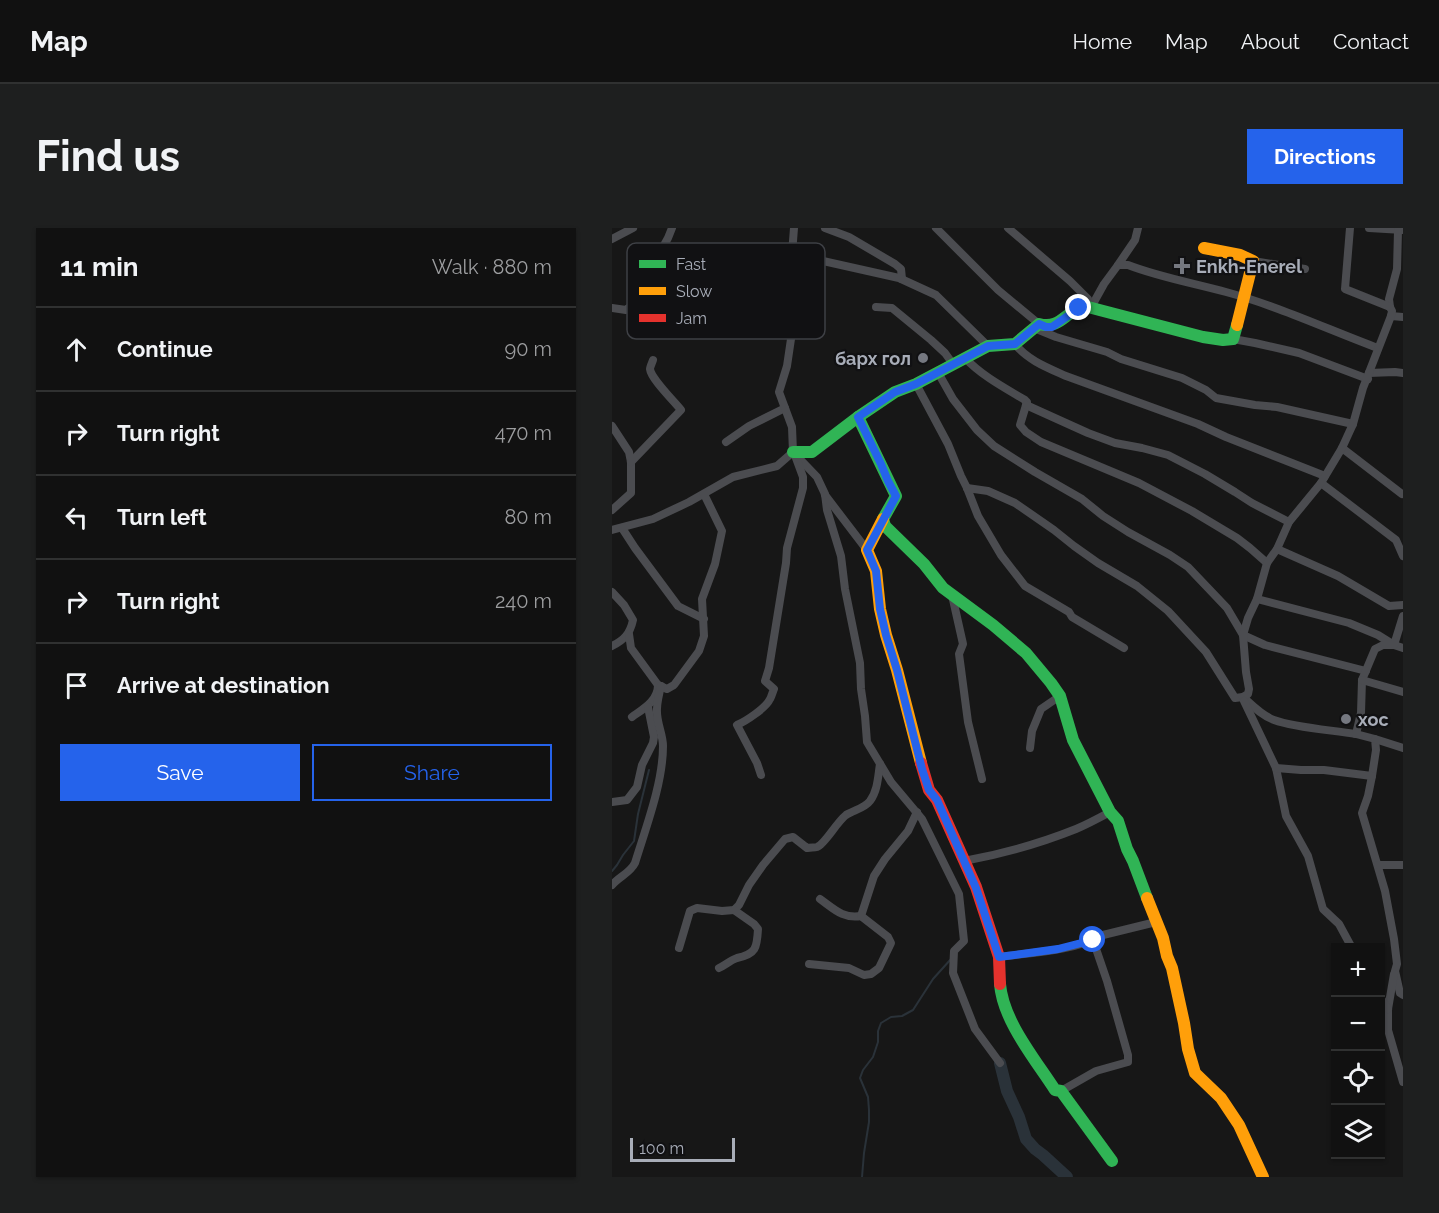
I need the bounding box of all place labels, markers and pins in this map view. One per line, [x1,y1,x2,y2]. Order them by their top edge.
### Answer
place label: Enkh-Enerel [1196,256,1302,277]
marker: Enkh-Enerel [1173,257,1191,275]
place label: барх гол [835,348,911,369]
marker: барх гол [916,351,930,365]
place label: хос [1358,709,1389,730]
marker: хос [1339,712,1353,726]

